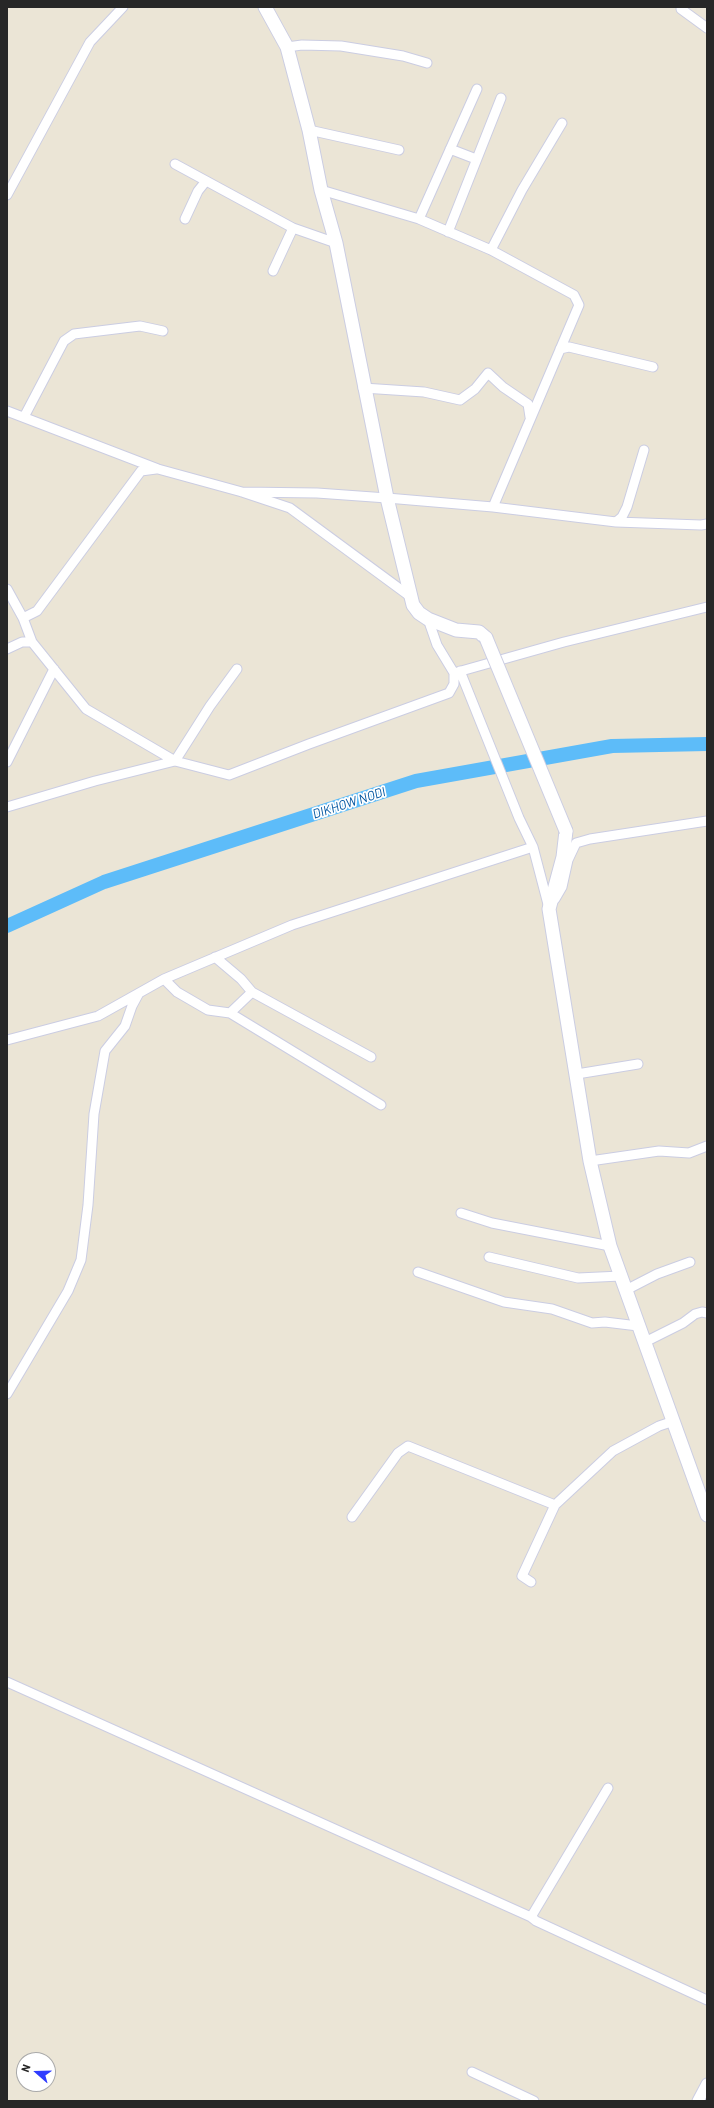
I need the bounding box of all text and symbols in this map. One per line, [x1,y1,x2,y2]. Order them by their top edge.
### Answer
water label: DIKHOW NODI [311,784,387,822]
north arrow [16,2052,56,2092]
text: N [18,2062,33,2074]

